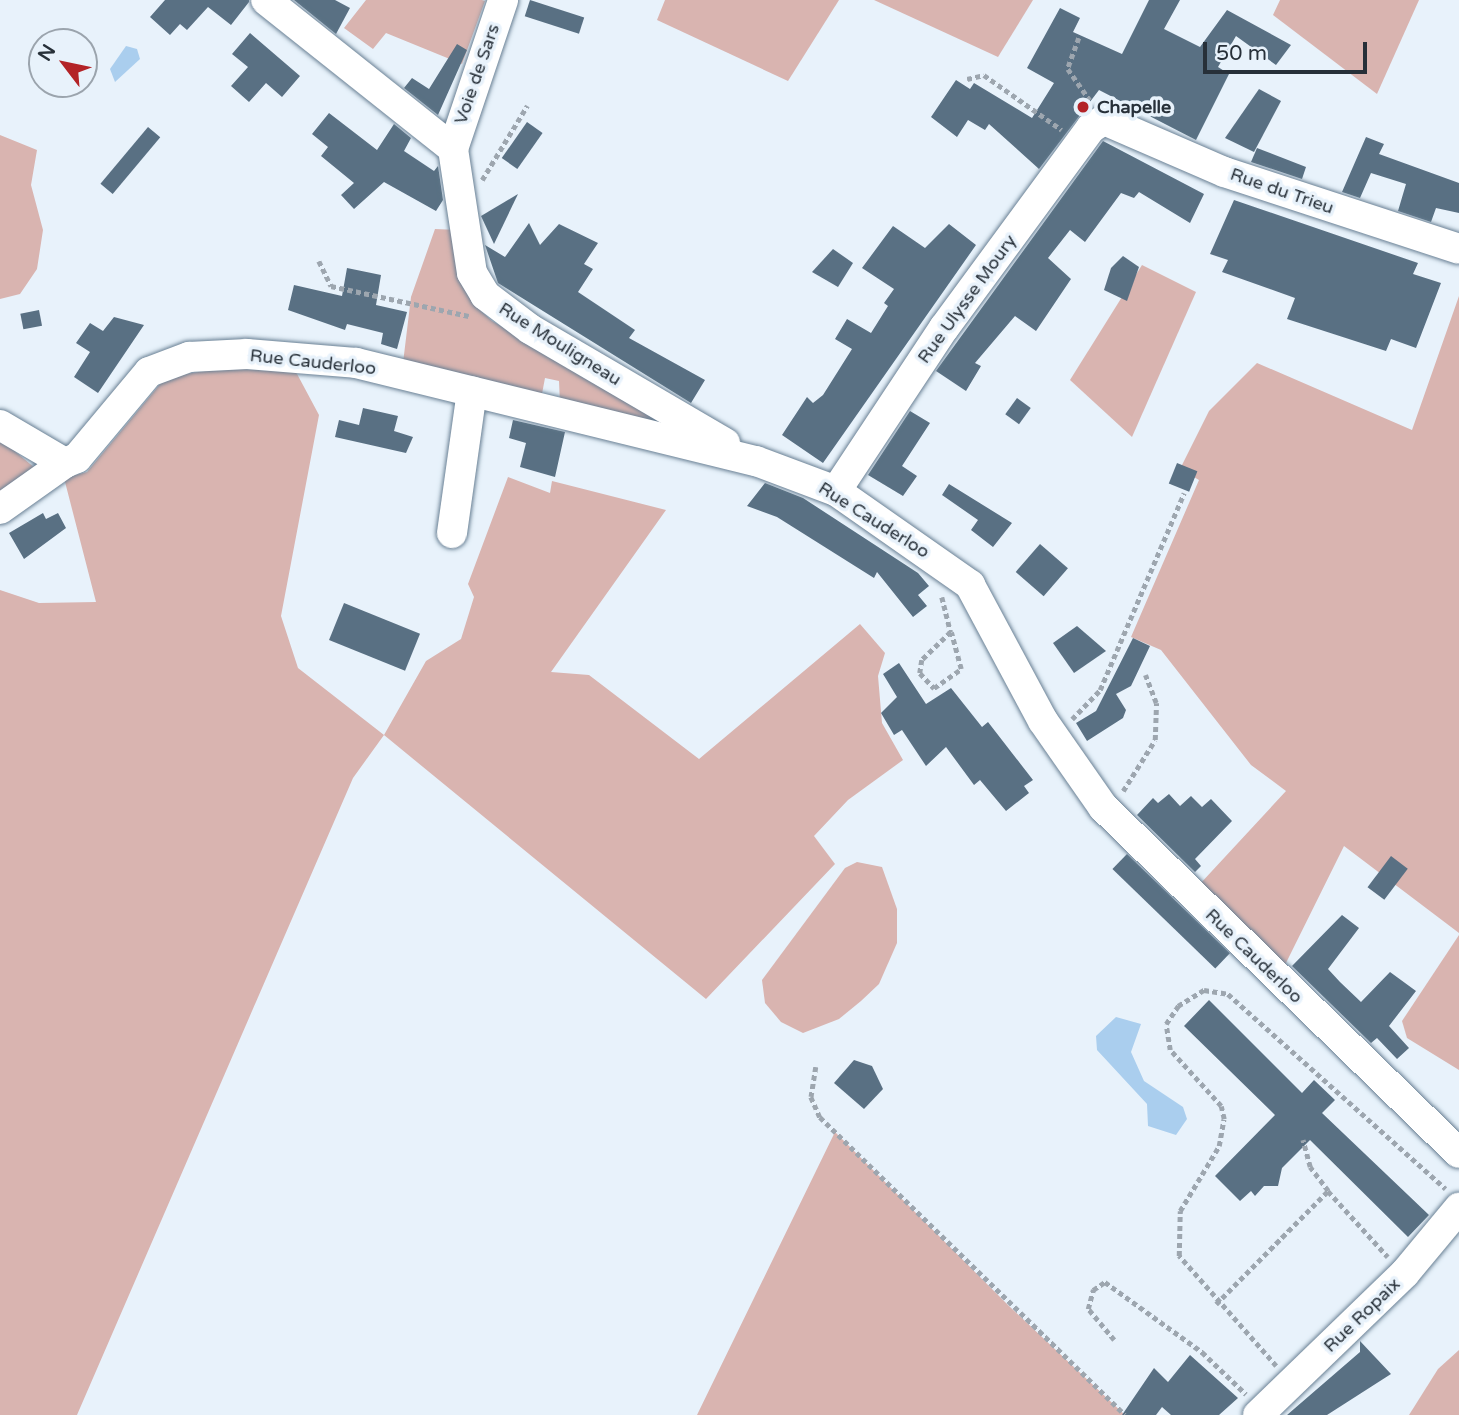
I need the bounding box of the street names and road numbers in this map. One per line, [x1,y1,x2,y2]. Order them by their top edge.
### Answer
street label: Voie de Sars [450,21,504,127]
street label: Rue du Trieu [1227,163,1337,219]
street label: Rue Ulysse Moury [913,230,1021,368]
street label: Rue Mouligneau [495,298,625,390]
street label: Rue Cauderloo [249,345,377,379]
street label: Rue Cauderloo [814,477,934,563]
street label: Rue Cauderloo [1201,904,1307,1008]
street label: Rue Ropaix [1319,1273,1405,1357]

